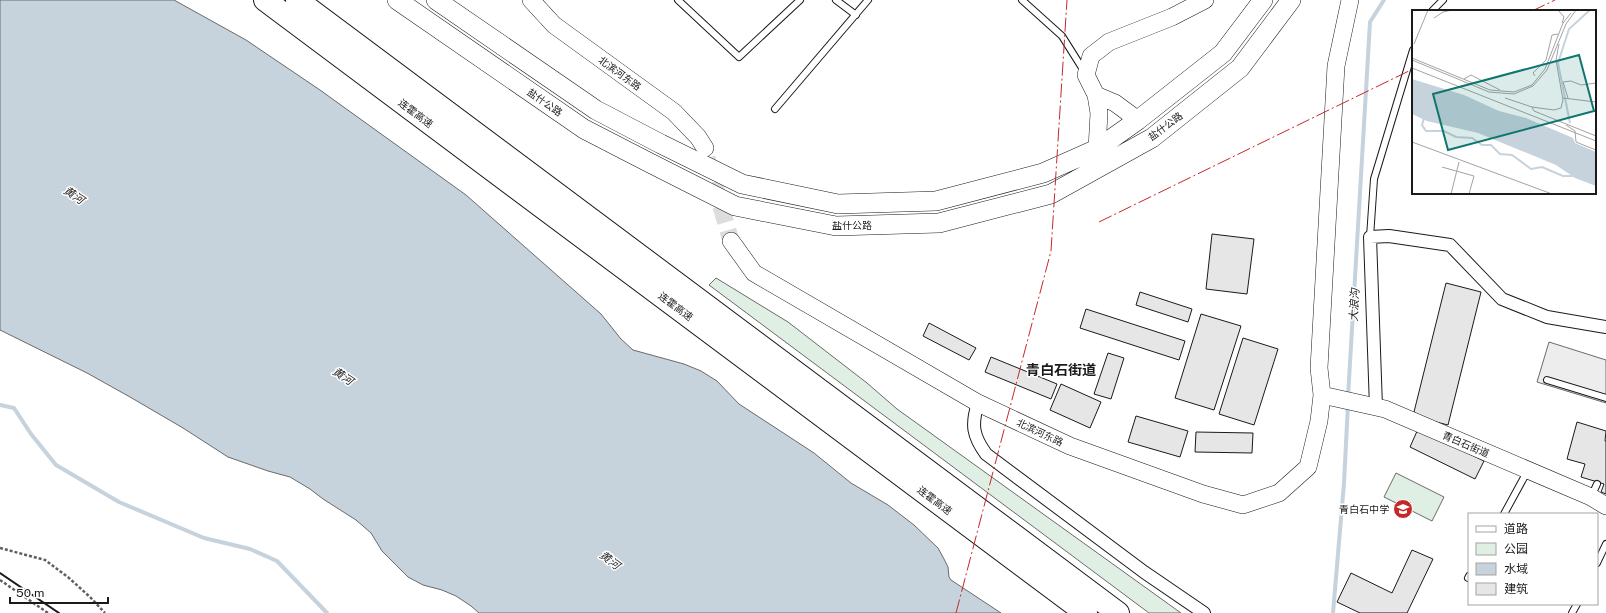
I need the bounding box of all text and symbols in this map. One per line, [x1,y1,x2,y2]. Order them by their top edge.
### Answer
inset map [1412,10,1596,194]
street label: 北滨河东路 [596,53,644,93]
street label: 盐什公路 [525,86,565,118]
street label: 连霍高速 [396,96,436,130]
street label: 盐什公路 [1145,109,1185,143]
water label: 黄河 [62,184,88,207]
street label: 盐什公路 [832,219,872,231]
water label: 大浪沟 [1347,287,1361,322]
street label: 连霍高速 [656,289,696,323]
district label: 青白石街道 [1026,362,1096,378]
water label: 黄河 [331,365,357,388]
street label: 北滨河东路 [1015,416,1065,448]
street label: 青白石街道 [1441,429,1491,459]
street label: 连霍高速 [915,483,955,517]
school or university icon: 青白石中学 [1392,498,1414,520]
place label: 青白石中学 [1339,503,1389,515]
legend [1468,513,1598,605]
text: 道路 [1504,522,1528,536]
text: 公园 [1504,542,1528,556]
water label: 黄河 [598,549,624,573]
text: 水域 [1504,562,1528,576]
scale bar [10,579,108,605]
text: 建筑 [1504,582,1528,596]
text: 50 m [16,586,44,600]

